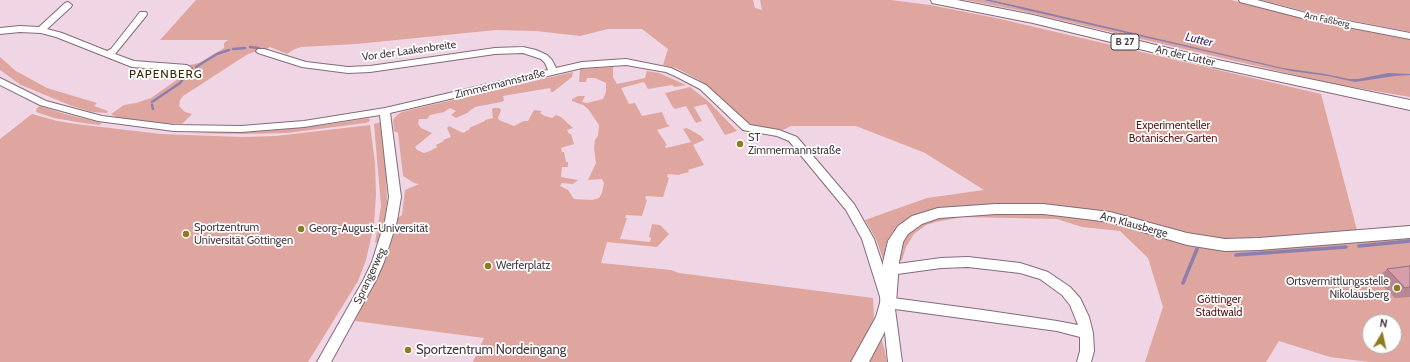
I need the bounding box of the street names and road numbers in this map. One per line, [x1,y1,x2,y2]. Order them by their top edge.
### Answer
street label: Am Faßberg [1303,10,1351,30]
road number: B 27 [1111,34,1139,50]
street label: Vor der Laakenbreite [361,38,457,64]
street label: An der Lutter [1154,43,1216,69]
street label: Zimmermannstraße [453,66,547,102]
street label: Am Klausberge [1099,210,1169,240]
street label: Sprangerweg [351,246,389,306]

